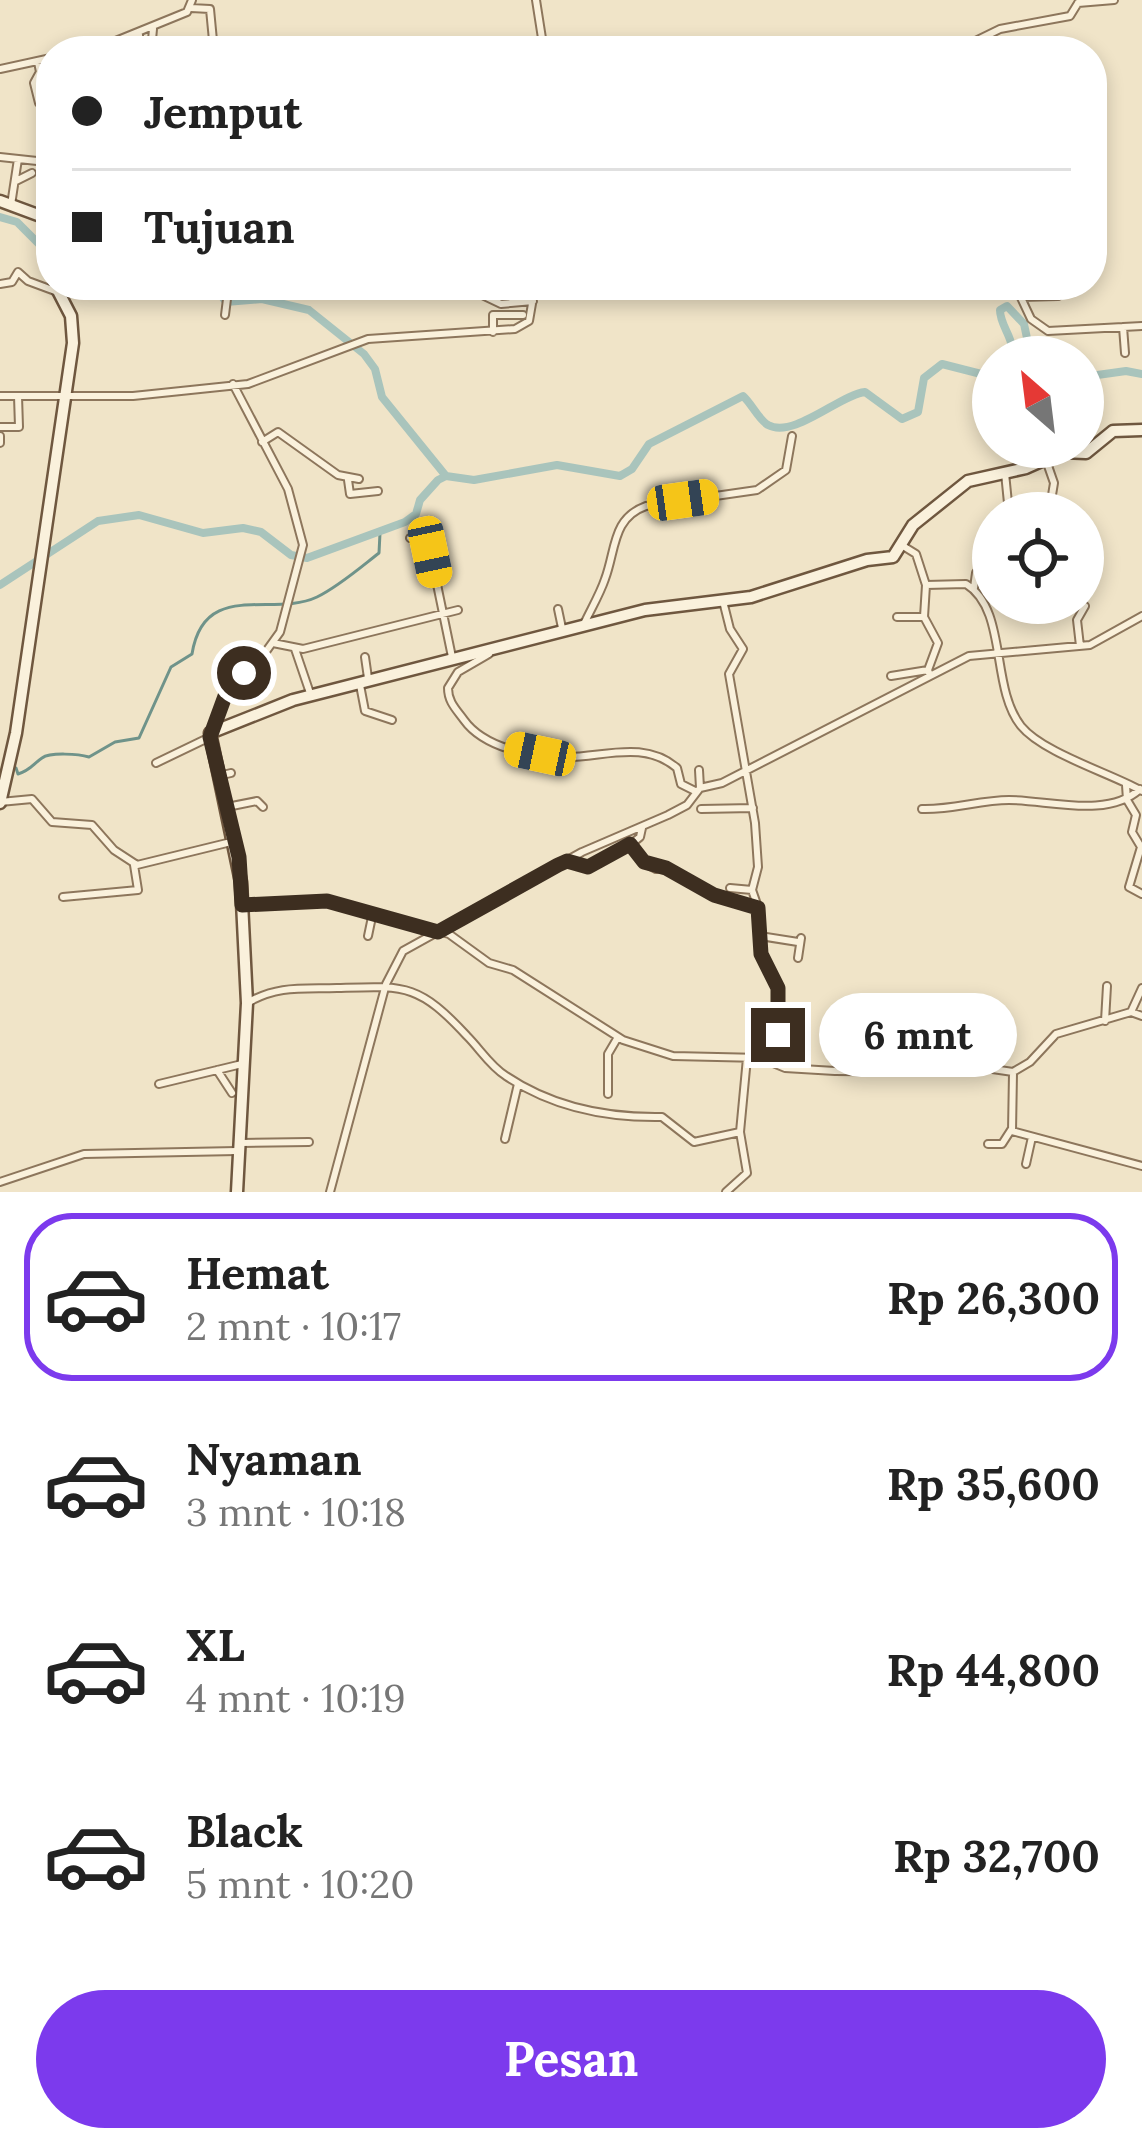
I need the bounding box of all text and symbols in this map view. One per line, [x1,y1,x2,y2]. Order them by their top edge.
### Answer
text: Jemput [144,83,302,140]
text: Tujuan [144,198,295,255]
north arrow [972,336,1104,468]
map controls [972,336,1104,624]
car [645,477,721,523]
button: locate [972,492,1104,624]
car [405,513,455,591]
route start [217,646,271,700]
car [501,729,579,779]
callout: 6 mnt [820,993,1018,1077]
route end [751,1008,805,1062]
text: 6 mnt [863,1010,973,1060]
icon: car [42,1243,150,1351]
text: Hemat [186,1244,329,1301]
text: Rp 26,300 [887,1269,1100,1326]
text: 2 mnt · 10:17 [186,1301,401,1351]
icon: car [42,1429,150,1537]
text: Nyaman [186,1430,362,1487]
text: Rp 35,600 [887,1455,1100,1512]
text: 3 mnt · 10:18 [186,1487,406,1537]
icon: car [42,1615,150,1723]
text: XL [186,1616,245,1673]
text: Rp 44,800 [887,1641,1100,1698]
text: 4 mnt · 10:19 [186,1673,406,1723]
icon: car [42,1801,150,1909]
text: Black [186,1802,303,1859]
text: Rp 32,700 [893,1827,1100,1884]
text: 5 mnt · 10:20 [186,1859,414,1909]
button: Pesan [36,1990,1106,2128]

